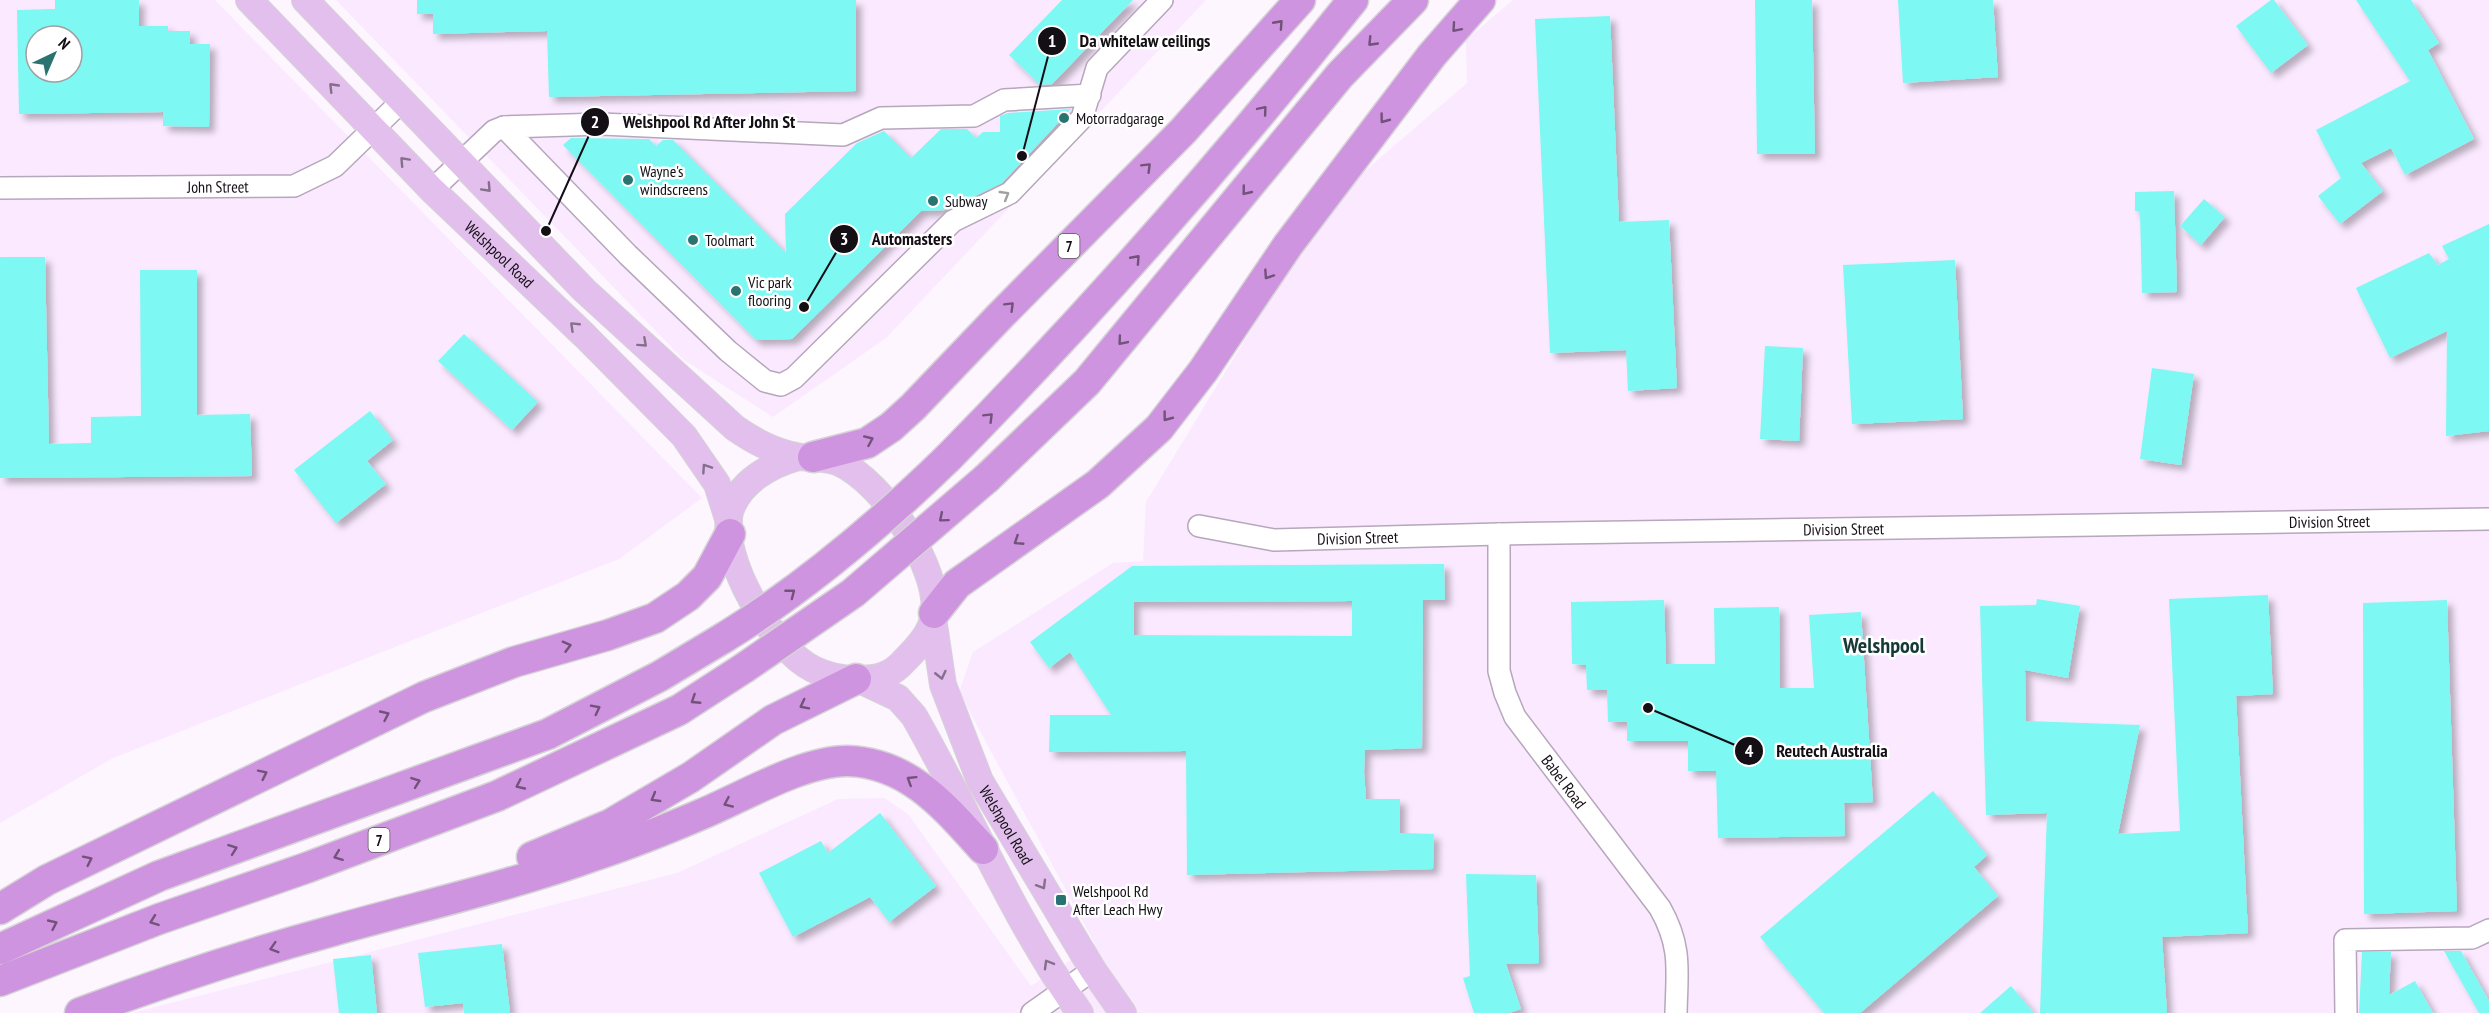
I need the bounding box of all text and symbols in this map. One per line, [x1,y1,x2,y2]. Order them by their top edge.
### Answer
one-way arrow [1272,20,1283,31]
one-way arrow [1452,21,1463,32]
callout: Da whitelaw ceilings [1037,23,1223,59]
north arrow [24,24,84,84]
text: 1 [1048,29,1056,52]
text: Da whitelaw ceilings [1080,29,1210,52]
text: N [54,33,74,53]
one-way arrow [1368,36,1379,46]
one-way arrow [330,83,341,94]
callout: Welshpool Rd After John St [580,104,808,140]
one-way arrow [1256,106,1267,117]
place label: Motorradgarage [1076,108,1164,128]
text: 2 [591,110,599,133]
text: Welshpool Rd After John St [622,110,796,133]
marker: Motorradgarage [1057,111,1071,125]
one-way arrow [1381,112,1392,123]
one-way arrow [400,157,411,167]
place label: Wayne's windscreens [640,161,708,199]
one-way arrow [1139,164,1150,175]
marker: Wayne's windscreens [621,173,635,187]
street label: John Street [186,176,249,197]
one-way arrow [480,180,491,191]
one-way arrow [1242,184,1253,195]
one-way arrow [999,190,1009,202]
place label: Subway [945,191,987,211]
marker: Subway [926,194,940,208]
street label: Welshpool Road [461,217,538,292]
callout: Automasters [829,221,964,257]
text: 3 [840,227,848,250]
text: Automasters [871,227,952,250]
place label: Toolmart [705,230,755,250]
marker: Toolmart [686,233,700,247]
road number: 7 [1058,234,1080,258]
one-way arrow [1129,255,1140,266]
one-way arrow [1264,268,1275,279]
place label: Vic park flooring [747,272,792,310]
marker: Vic park flooring [729,284,743,298]
one-way arrow [1002,303,1013,314]
one-way arrow [570,322,581,333]
one-way arrow [1118,334,1129,345]
one-way arrow [636,336,647,347]
one-way arrow [1164,410,1175,421]
one-way arrow [981,413,992,424]
one-way arrow [863,435,874,447]
one-way arrow [702,464,713,475]
one-way arrow [939,510,950,521]
street label: Division Street [2289,511,2371,532]
street label: Division Street [1803,518,1885,539]
street label: Division Street [1317,527,1399,549]
one-way arrow [1013,534,1024,545]
one-way arrow [784,590,795,601]
district label: Welshpool [1842,631,1926,659]
one-way arrow [561,641,572,653]
one-way arrow [934,670,947,680]
one-way arrow [690,692,701,703]
one-way arrow [799,698,810,709]
one-way arrow [590,704,601,716]
one-way arrow [378,711,389,723]
callout: Reutech Australia [1734,733,1900,769]
text: 4 [1745,739,1754,762]
text: Reutech Australia [1776,739,1888,762]
street label: Babel Road [1537,751,1591,812]
one-way arrow [256,770,267,781]
one-way arrow [907,775,917,787]
one-way arrow [410,777,421,790]
one-way arrow [515,778,526,790]
street label: Welshpool Road [975,782,1038,868]
one-way arrow [651,791,661,803]
one-way arrow [723,796,734,808]
road number: 7 [368,828,389,852]
one-way arrow [227,844,238,857]
one-way arrow [333,849,344,861]
one-way arrow [81,856,92,867]
one-way arrow [1035,879,1046,889]
place label: Welshpool Rd After Leach Hwy [1073,881,1162,919]
marker: Welshpool Rd After Leach Hwy [1054,893,1068,907]
one-way arrow [149,914,160,927]
one-way arrow [47,920,58,932]
one-way arrow [269,941,280,953]
one-way arrow [1044,960,1056,970]

